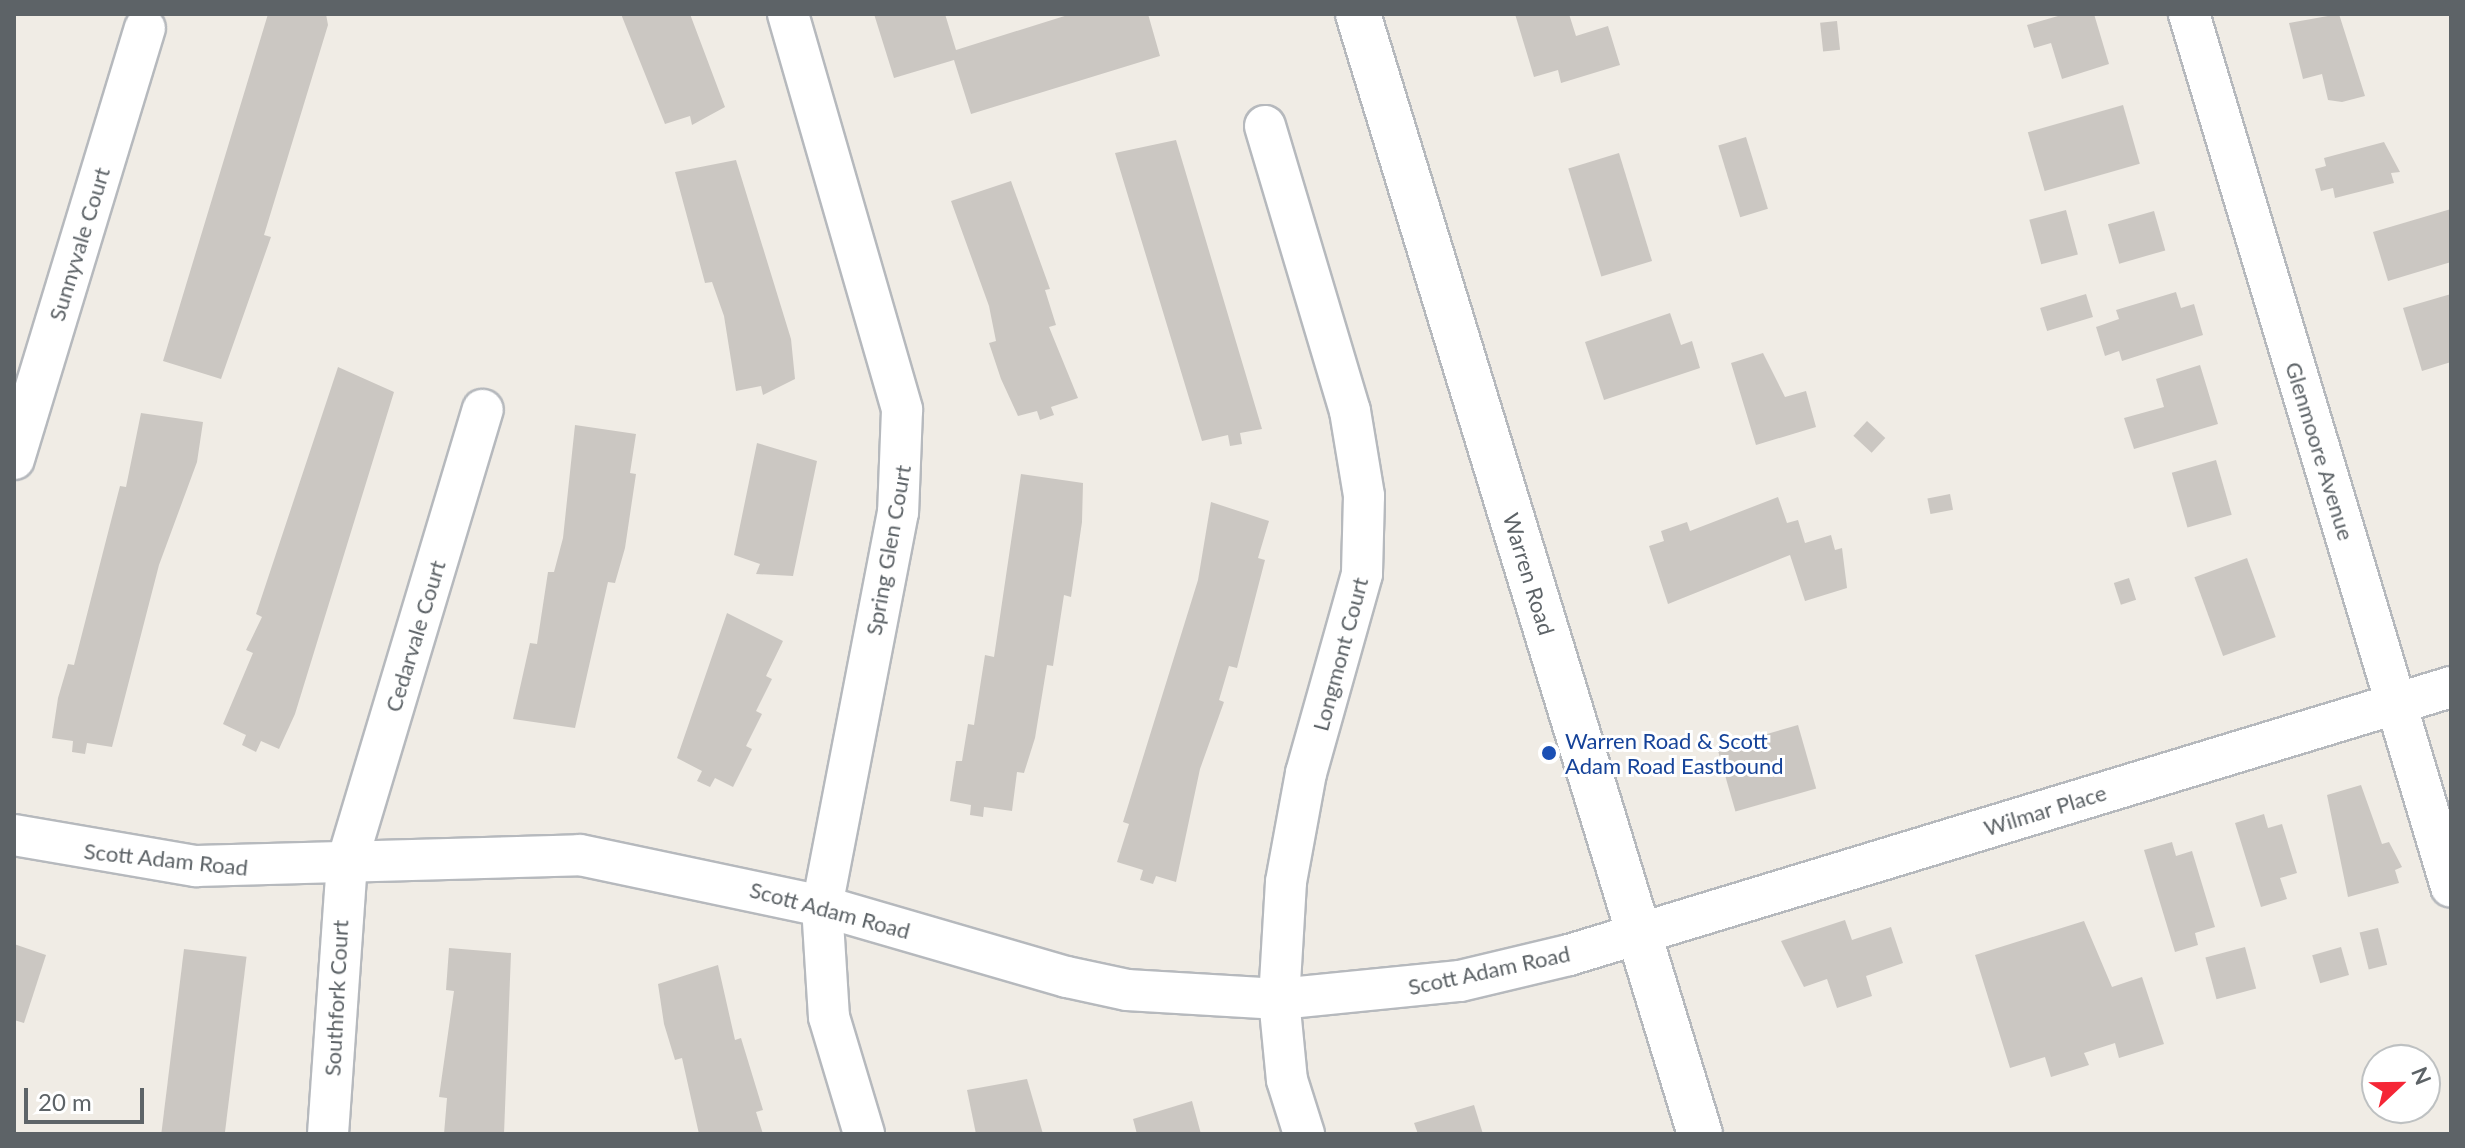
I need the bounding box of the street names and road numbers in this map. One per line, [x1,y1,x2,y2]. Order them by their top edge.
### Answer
street label: Sunnyvale Court [43,164,115,324]
street label: Glenmoore Avenue [2280,358,2360,544]
street label: Spring Glen Court [860,463,916,637]
street label: Warren Road [1498,510,1560,638]
street label: Cedarvale Court [379,557,451,715]
street label: Longmont Court [1307,574,1373,734]
street label: Wilmar Place [1980,779,2110,841]
street label: Scott Adam Road [82,837,250,881]
street label: Scott Adam Road [747,876,913,944]
street label: Southfork Court [319,919,353,1077]
street label: Scott Adam Road [1405,940,1573,1000]

